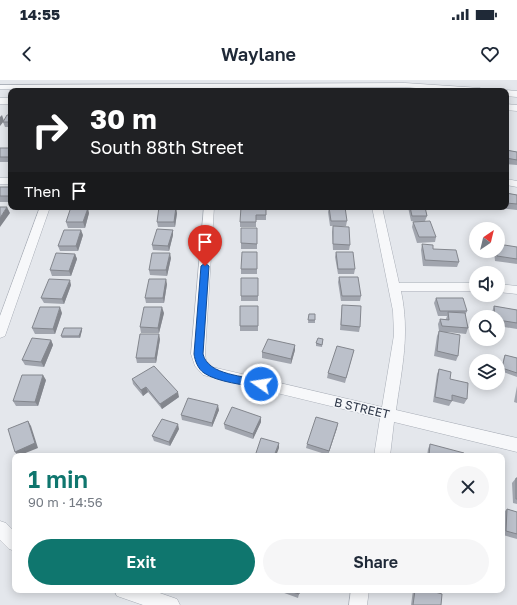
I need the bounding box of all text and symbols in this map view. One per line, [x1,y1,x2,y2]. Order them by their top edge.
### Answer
text: 14:55 [20,5,60,23]
icon: back [16,43,38,65]
text: Waylane [221,43,296,65]
icon: heart [479,43,501,65]
text: 30 m [90,102,157,135]
icon: right [24,104,76,156]
text: South 88th Street [90,136,244,158]
icon: arrive [68,180,90,202]
text: Then [24,182,60,200]
north arrow [469,222,505,258]
map controls [469,222,505,390]
pin [188,225,222,266]
icon: arrive [194,231,216,253]
button: sound [469,266,505,302]
button: search [469,310,505,346]
button: layers [469,354,505,390]
position arrow [240,363,282,405]
street label: B STREET [333,394,392,422]
text: 1 min [28,464,88,493]
button: close [447,466,489,508]
text: 90 m · 14:56 [28,494,103,510]
button: Exit [28,539,255,585]
button: Share [263,539,489,585]

